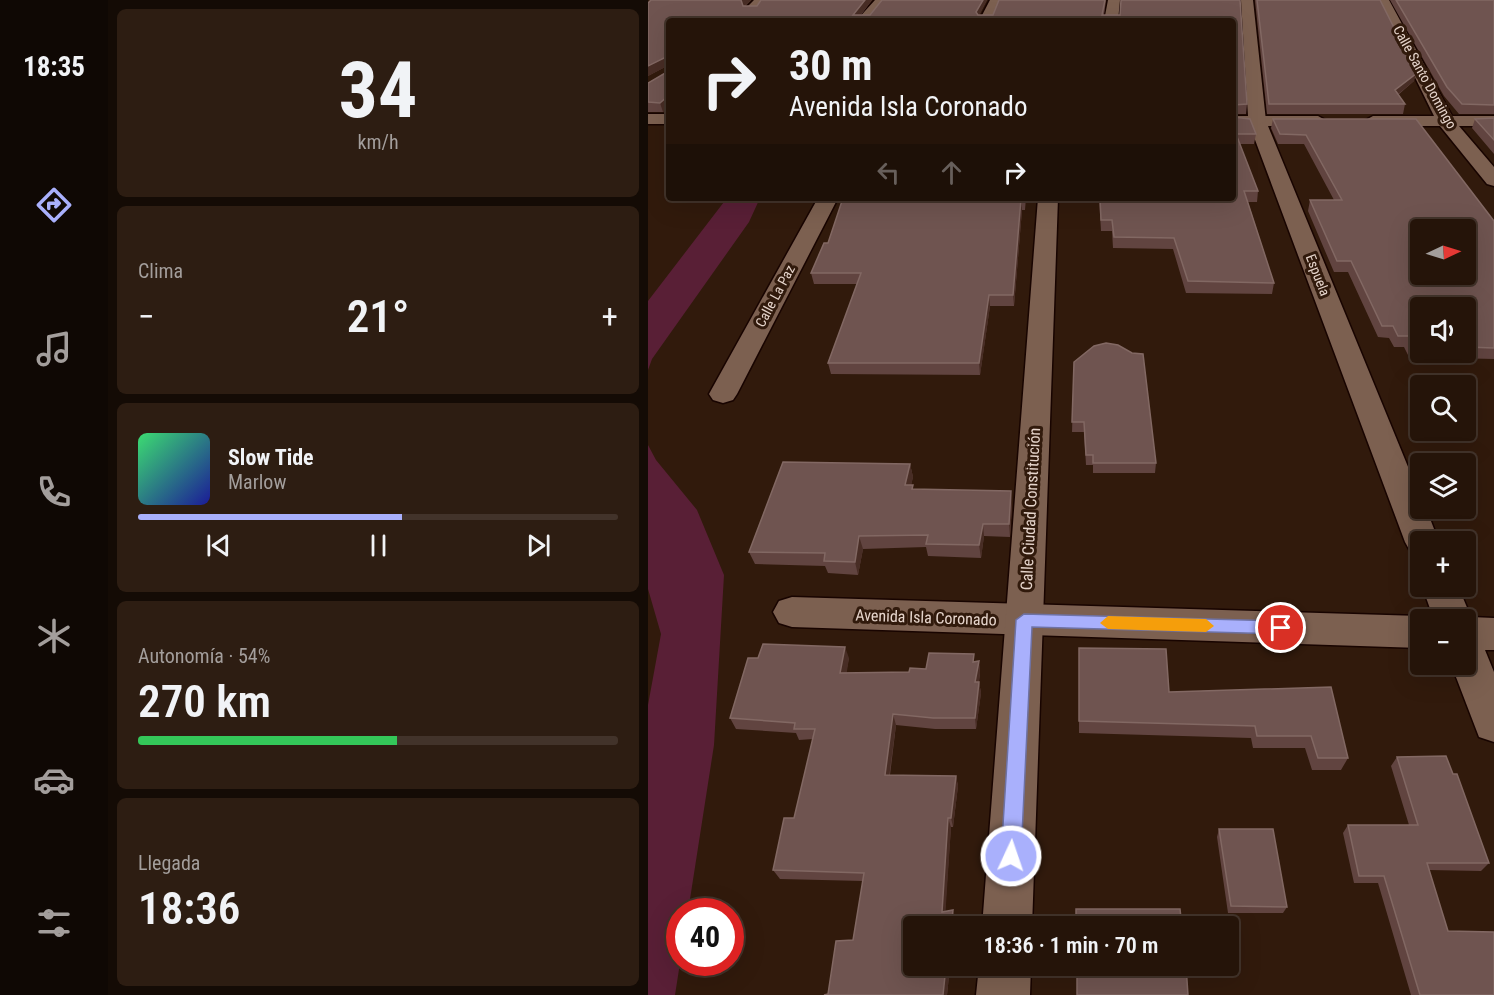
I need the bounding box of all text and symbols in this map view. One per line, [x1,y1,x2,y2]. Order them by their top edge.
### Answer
street label: Calle Santo Domingo [1390,23,1460,131]
text: 30 m [789,41,872,90]
icon: right [690,42,768,120]
text: 34 [339,45,417,136]
text: 18:35 [23,51,85,83]
text: Avenida Isla Coronado [789,91,1027,123]
text: km/h [357,130,399,154]
icon: left [872,156,905,189]
icon: ahead [935,156,968,189]
icon: right [998,156,1031,189]
icon: directions [33,184,75,226]
north arrow [1410,219,1476,285]
map controls [1410,219,1476,675]
street label: Espuela [1303,252,1333,298]
text: Clima [138,259,183,283]
street label: Calle La Paz [752,262,798,330]
text: 21° [347,290,409,343]
text: − [138,297,155,336]
text: + [602,297,618,336]
button: sound [1410,297,1476,363]
icon: music [33,328,75,370]
button: search [1410,375,1476,441]
street label: Calle Ciudad Constitución [1017,427,1044,591]
text: Slow Tide [228,445,314,470]
button: layers [1410,453,1476,519]
text: Marlow [228,470,286,494]
icon: phone [33,471,75,513]
icon: previous [202,529,235,562]
icon: pause [362,529,395,562]
icon: next [522,529,555,562]
button: + [1410,531,1476,597]
pin [1255,602,1306,653]
street label: Avenida Isla Coronado [855,606,997,629]
button: − [1410,609,1476,675]
icon: arrive [1264,611,1297,644]
icon: climate [33,615,75,657]
text: Autonomía · 54% [138,644,270,668]
text: 270 km [138,675,271,728]
icon: car [33,759,75,801]
position arrow [979,824,1043,888]
text: Llegada [138,851,200,875]
text: 18:36 [138,882,240,935]
speed limit sign: 40 [666,898,744,976]
icon: filters [33,902,75,944]
text: 18:36 · 1 min · 70 m [984,933,1158,958]

